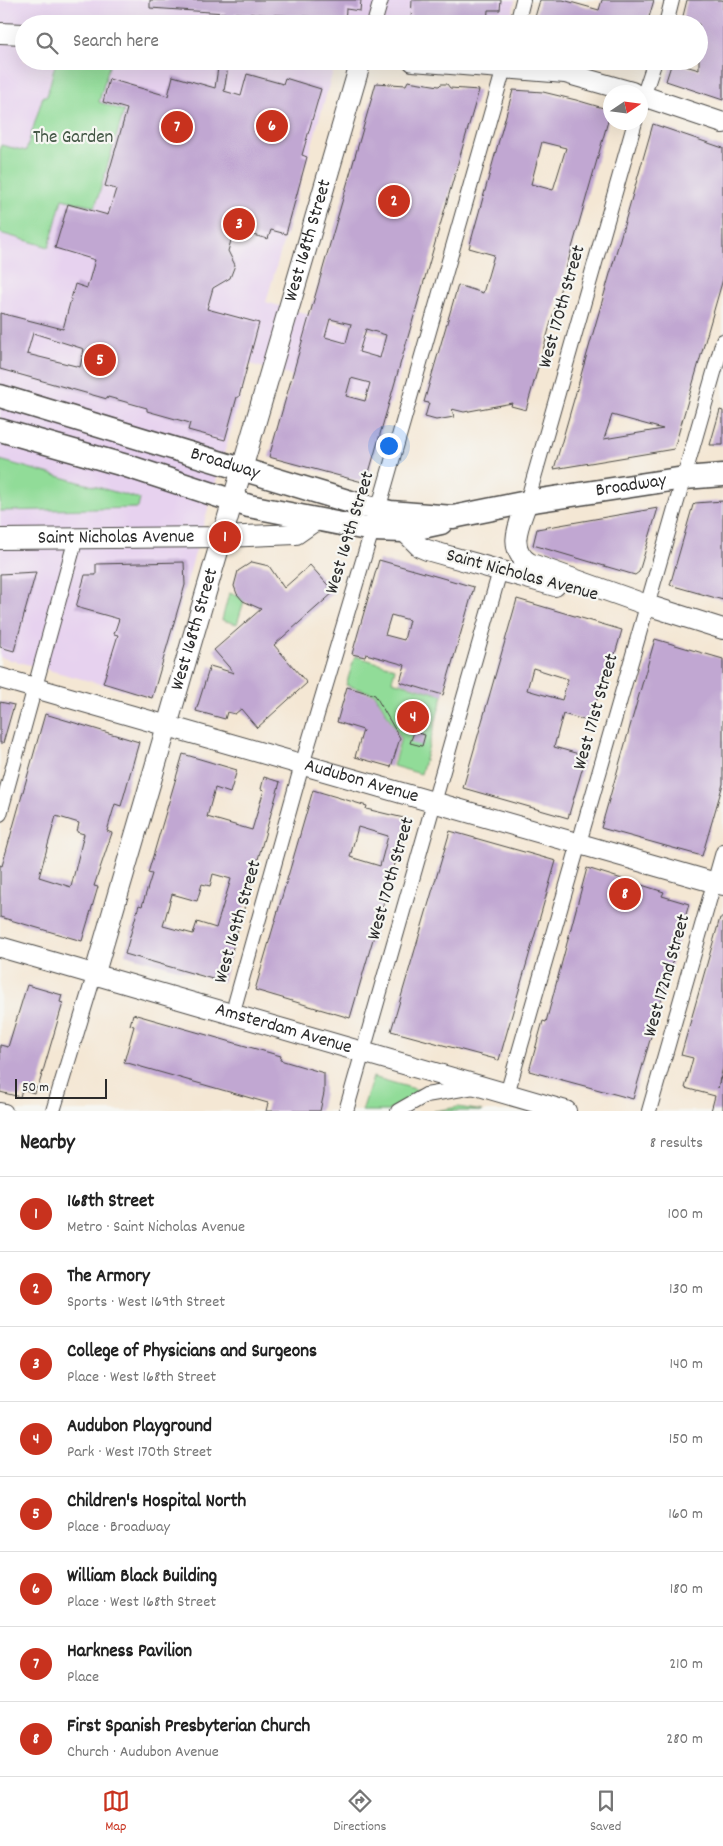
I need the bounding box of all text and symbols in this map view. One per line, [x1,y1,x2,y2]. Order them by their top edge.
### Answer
search box [15,15,708,70]
icon: search [33,29,61,57]
text: Search here [73,29,159,56]
north arrow [603,85,648,130]
pin: 6 [256,107,288,145]
pin: 7 [161,108,193,146]
park label: The Garden [33,125,113,152]
street label: West 168th Street [278,176,339,305]
pin: 2 [378,182,410,220]
pin: 3 [223,205,255,243]
street label: West 170th Street [533,242,593,372]
pin: 5 [84,341,116,379]
your location [376,433,402,459]
street label: Broadway [187,441,263,487]
street label: Broadway [594,467,669,505]
street label: West 169th Street [320,468,382,598]
pin: 1 [209,518,241,556]
street label: Saint Nicholas Avenue [38,524,194,552]
street label: Saint Nicholas Avenue [443,543,601,609]
street label: West 168th Street [165,565,226,694]
street label: West 171st Street [568,651,626,773]
pin: 4 [397,698,429,736]
street label: Audubon Avenue [301,752,422,811]
street label: West 170th Street [362,814,422,944]
street label: West 169th Street [209,857,269,987]
pin: 8 [609,875,641,913]
street label: West 172nd Street [638,911,698,1041]
street label: Amsterdam Avenue [212,996,355,1062]
scale bar [15,1076,108,1099]
text: 50 m [22,1078,49,1098]
text: Nearby [20,1129,75,1159]
text: 8 results [650,1132,703,1155]
text: 168th Street [67,1189,154,1216]
text: 1 [34,1203,38,1226]
text: 100 m [667,1203,703,1226]
text: Metro · Saint Nicholas Avenue [67,1216,245,1239]
text: The Armory [67,1264,150,1291]
text: 2 [33,1278,40,1301]
text: 130 m [669,1278,703,1301]
text: Sports · West 169th Street [67,1291,225,1314]
text: College of Physicians and Surgeons [67,1339,317,1366]
text: 3 [32,1353,40,1376]
text: 140 m [669,1353,703,1376]
text: Place · West 168th Street [67,1366,216,1389]
text: Audubon Playground [67,1414,212,1441]
text: 4 [33,1428,39,1451]
text: 150 m [669,1428,703,1451]
text: Park · West 170th Street [67,1441,212,1464]
text: Children's Hospital North [67,1489,246,1516]
text: 5 [32,1503,40,1526]
text: 160 m [668,1503,703,1526]
text: Place · Broadway [67,1516,170,1539]
text: William Black Building [67,1564,217,1591]
text: 6 [32,1578,40,1601]
text: 180 m [670,1578,703,1601]
text: Place · West 168th Street [67,1591,216,1614]
text: Harkness Pavilion [67,1639,192,1666]
text: 7 [33,1653,39,1676]
text: 210 m [669,1653,703,1676]
text: Place [67,1666,99,1689]
text: First Spanish Presbyterian Church [67,1714,310,1741]
text: 8 [33,1728,39,1751]
text: 280 m [666,1728,703,1751]
text: Church · Audubon Avenue [67,1741,219,1764]
tab: Map [102,1787,130,1837]
tab: Directions [333,1787,386,1837]
tab: Saved [590,1787,621,1837]

